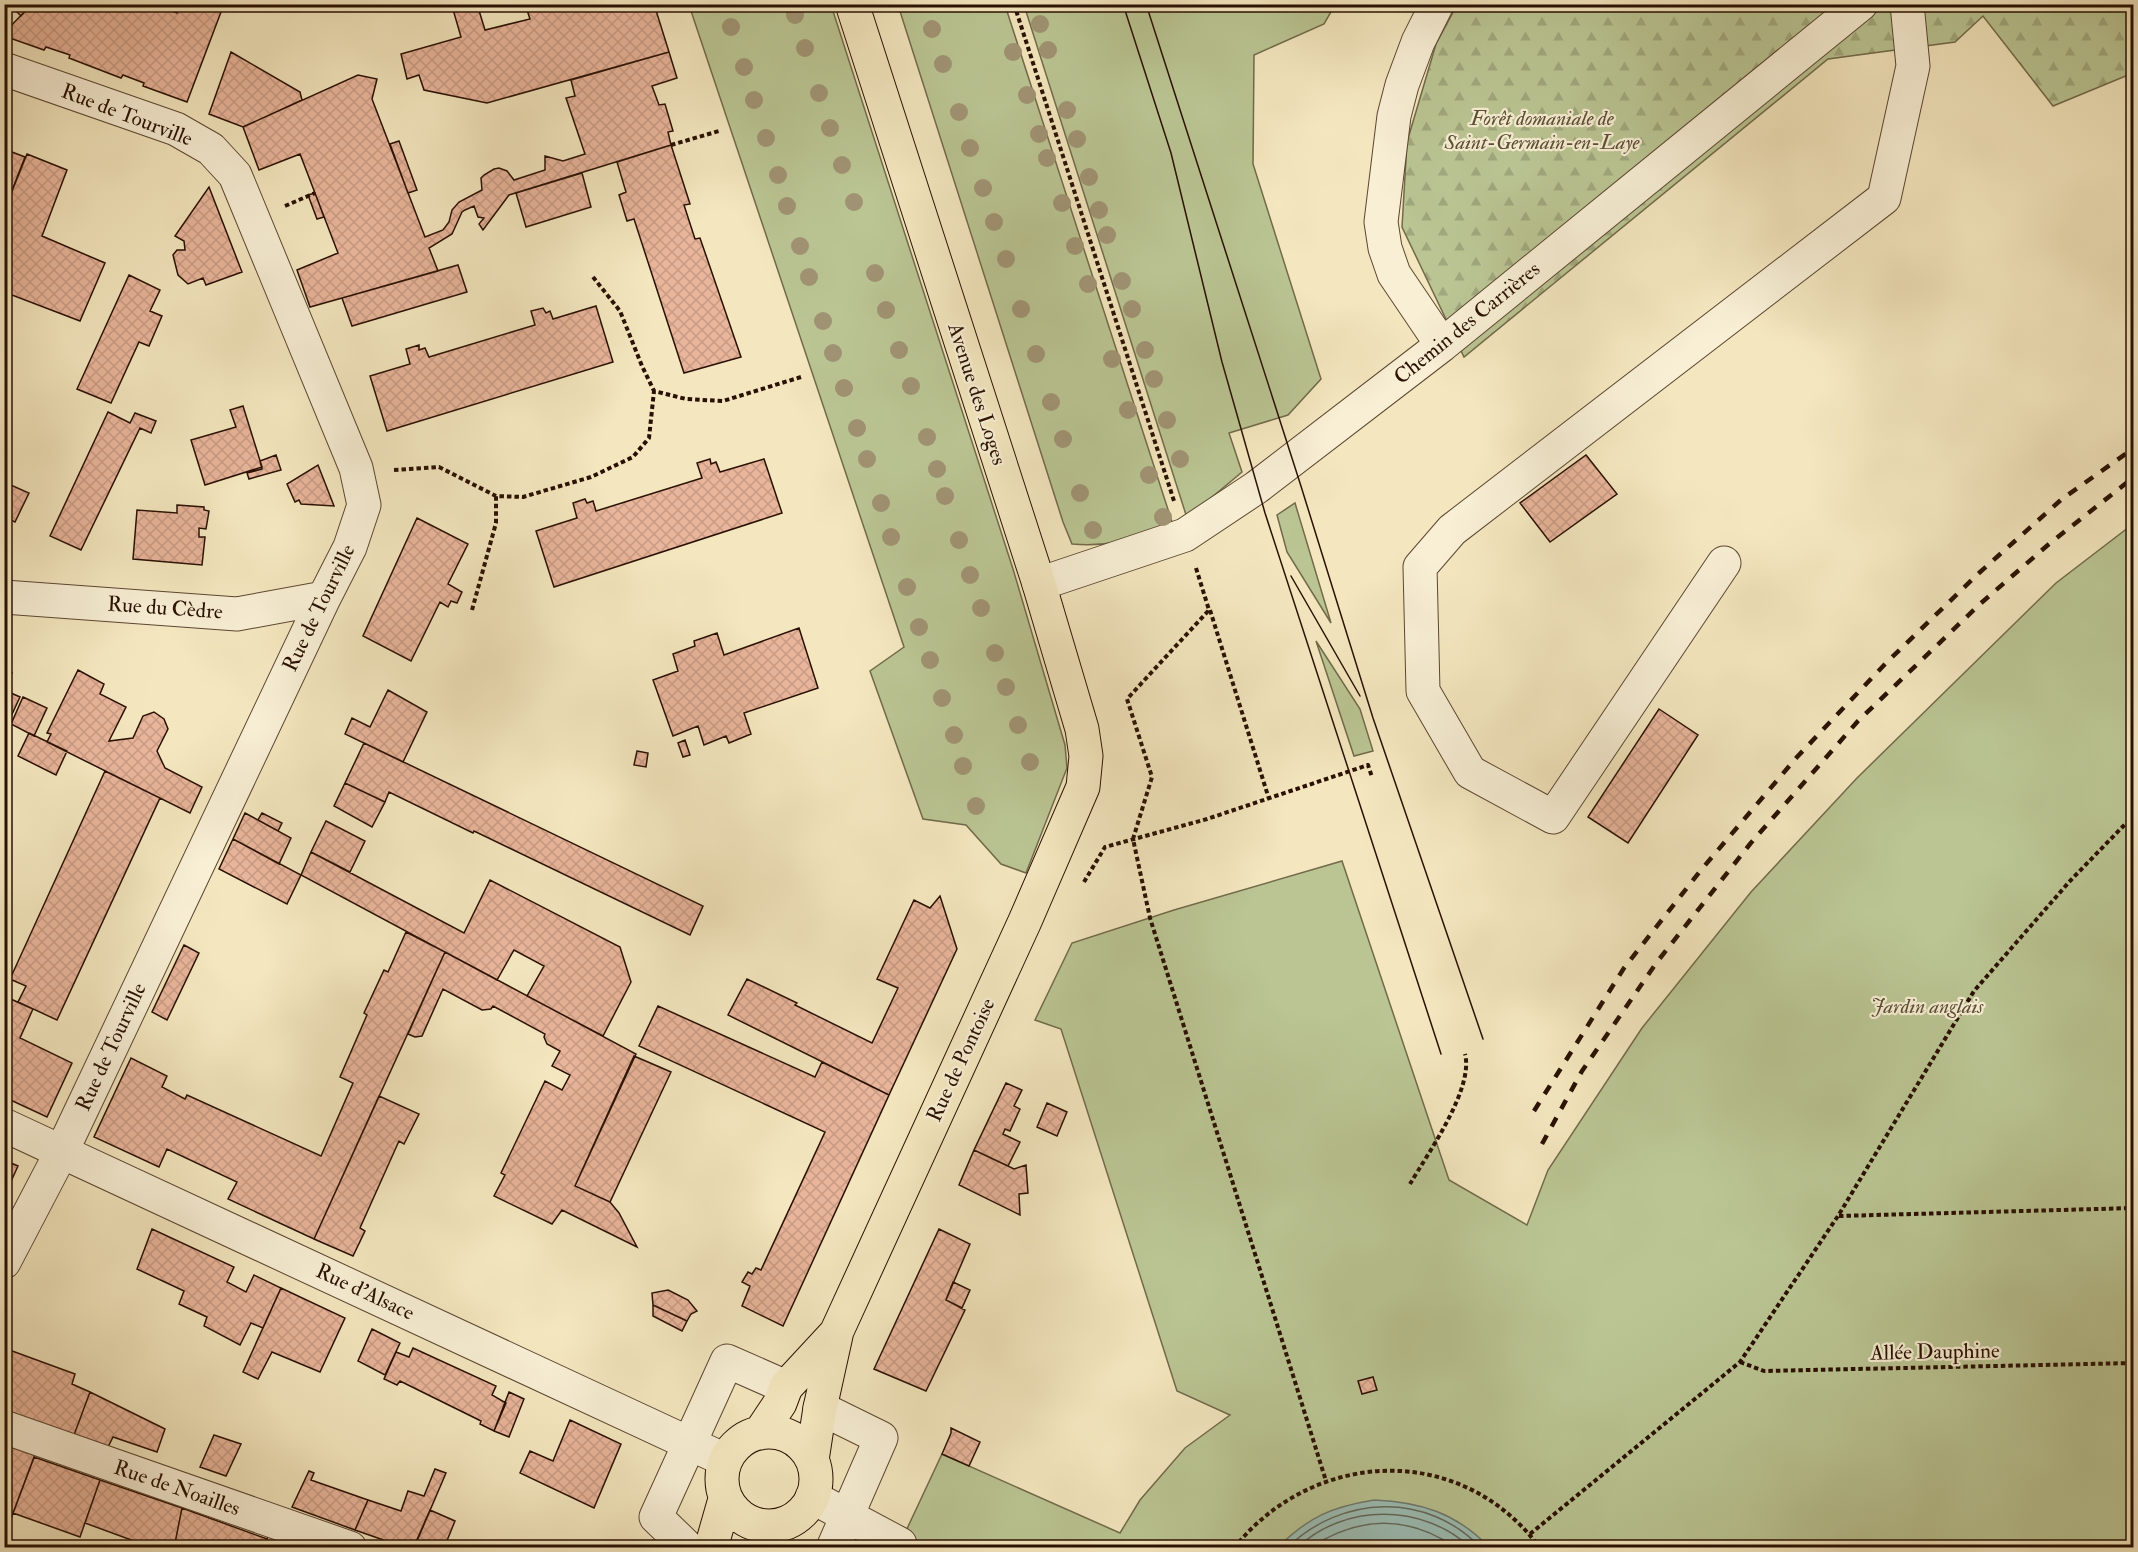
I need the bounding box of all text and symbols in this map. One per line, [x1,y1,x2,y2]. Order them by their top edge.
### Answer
street label: Rue de Tourville [58,78,197,152]
park label: Forêt domaniale de Saint-Germain-en-Laye [1443,105,1641,156]
street label: Chemin des Carrières [1388,256,1546,390]
street label: Avenue des Loges [941,319,1013,468]
street label: Rue de Tourville [277,540,362,676]
street label: Rue du Cèdre [106,591,224,626]
street label: Rue de Tourville [70,978,153,1115]
park label: Jardin anglais [1871,993,1985,1020]
street label: Rue de Pontoise [921,994,1001,1126]
street label: Rue d'Alsace [311,1257,419,1327]
street label: Allée Dauphine [1869,1337,2000,1367]
street label: Rue de Noailles [110,1454,244,1522]

